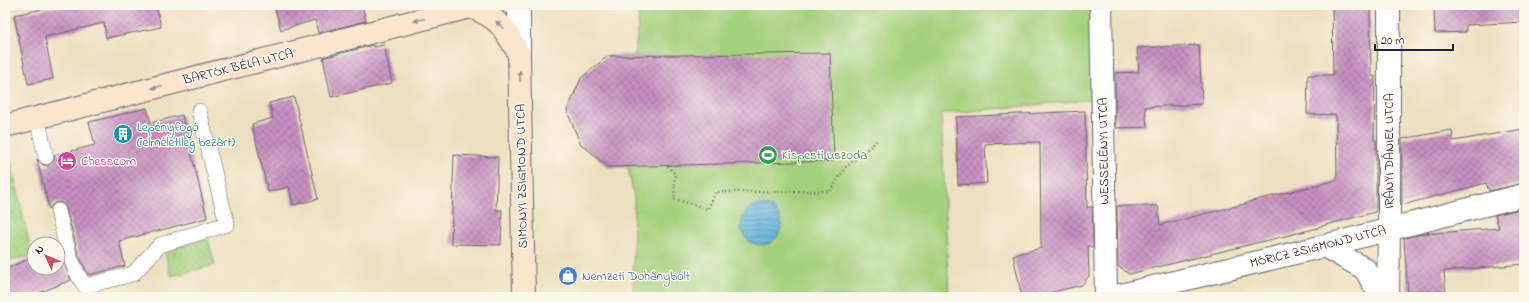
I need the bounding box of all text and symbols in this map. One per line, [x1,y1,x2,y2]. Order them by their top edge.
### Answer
one-way arrow [413,17,425,23]
one-way arrow [495,20,505,30]
scale bar [1375,26,1453,52]
text: 20 m [1381,32,1404,50]
street label: BARTÓK BÉLA UTCA [180,44,295,90]
one-way arrow [517,69,523,82]
one-way arrow [151,84,163,90]
street label: IRÁNYI DÁNIEL UTCA [1380,93,1399,209]
street label: WESSELÉNYI UTCA [1094,97,1114,205]
street label: SIMONYI ZSIGMOND UTCA [511,104,533,248]
place label: Lepényfogó (elméletileg bezárt) [137,118,235,153]
building icon: Lepényfogó (elméletileg bezárt) [112,123,134,145]
sports icon: Kispesti uszoda [757,144,779,166]
place label: Kispesti uszoda [782,146,867,165]
hotel icon: Chesscom [56,150,78,172]
place label: Chesscom [81,152,136,171]
street label: MÓRICZ ZSIGMOND UTCA [1248,221,1388,273]
north arrow [26,236,66,276]
text: N [31,242,48,258]
shop icon: Nemzeti Dohánybolt [557,265,579,287]
place label: Nemzeti Dohánybolt [582,267,691,287]

